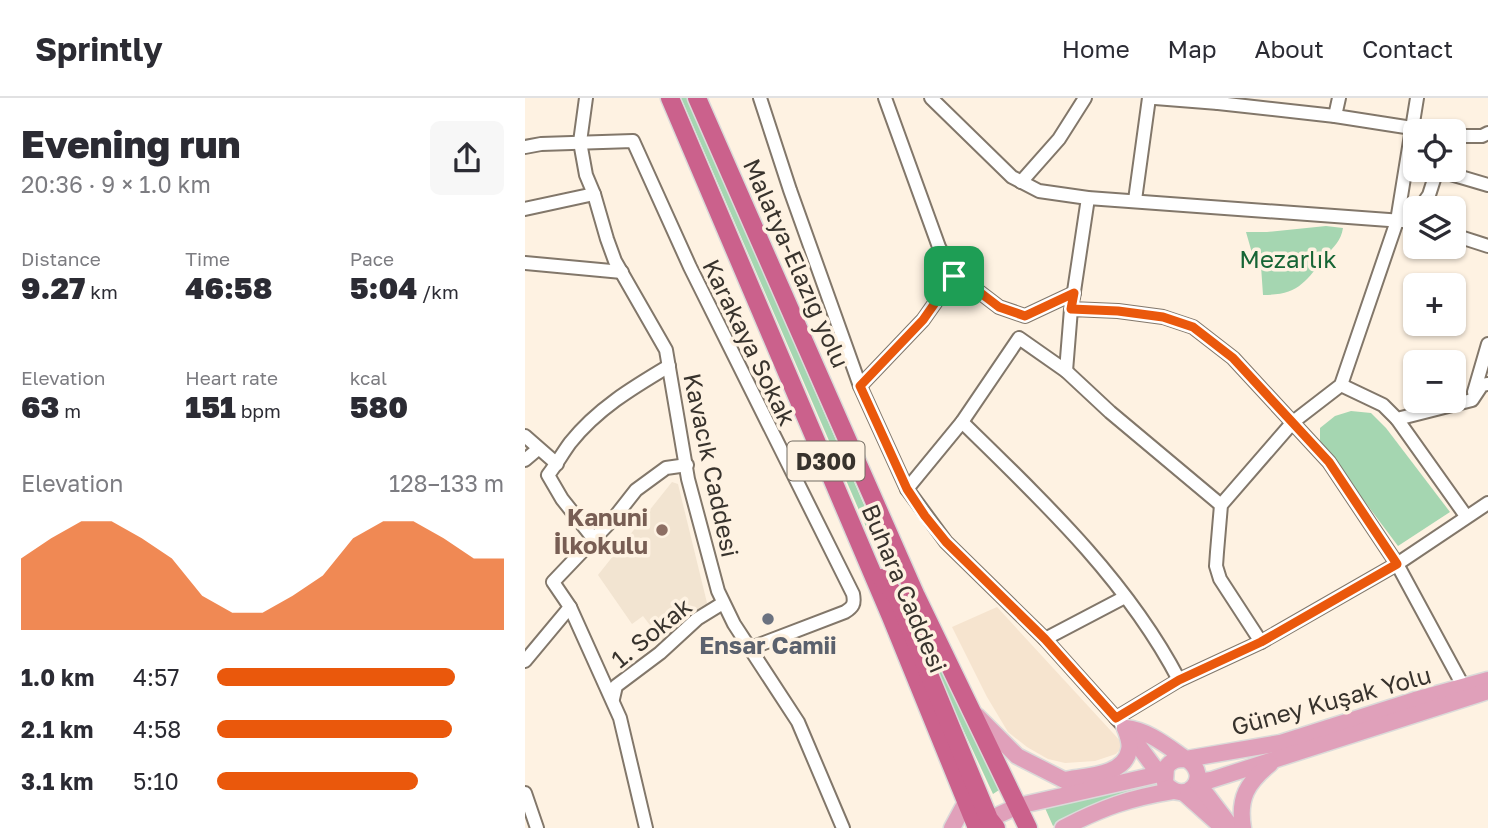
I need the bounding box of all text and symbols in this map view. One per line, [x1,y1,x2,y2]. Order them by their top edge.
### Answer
text: Sprintly [35,29,163,68]
text: Home [1062,34,1130,63]
text: Map [1168,34,1217,63]
text: About [1255,34,1324,63]
text: Contact [1362,34,1453,63]
map controls [1403,119,1466,413]
button: locate [1403,119,1466,182]
text: Evening run [21,121,240,166]
button: share [430,121,504,195]
street label: Malatya-Elazığ yolu [738,154,856,372]
text: 20:36 · 9 × 1.0 km [21,170,211,198]
button: layers [1403,196,1466,259]
park label: Mezarlık [1239,244,1337,273]
pin [924,246,984,306]
text: Distance [21,247,101,270]
text: Time [185,247,230,270]
text: Pace [350,247,394,270]
street label: Karakaya Sokak [697,254,803,430]
icon: arrive [935,257,973,295]
text: 9.27 [21,270,85,306]
text: 46:58 [185,270,272,306]
text: 5:04 [350,270,417,306]
button: + [1403,273,1466,336]
text: km [85,280,118,303]
text: /km [417,280,459,303]
button: − [1403,350,1466,413]
text: Elevation [21,366,106,389]
text: Heart rate [185,366,278,389]
text: kcal [350,366,387,389]
street label: Kavacık Caddesi [678,370,746,560]
text: 63 [21,389,59,425]
text: 151 [185,389,236,425]
text: 580 [350,389,408,425]
text: m [59,399,81,422]
text: bpm [236,399,281,422]
road number: D300 [787,442,865,480]
text: Elevation [21,469,123,497]
text: 128–133 m [389,469,504,497]
street label: Buhara Caddesi [856,499,954,677]
place label: Kanuni İlkokulu [553,502,648,559]
marker: Kanuni İlkokulu [654,522,670,538]
street label: 1. Sokak [605,591,697,673]
marker: Ensar Camii [760,611,776,627]
place label: Ensar Camii [699,630,837,659]
street label: Güney Kuşak Yolu [1228,659,1434,741]
text: 1.0 km [21,663,94,691]
text: 4:57 [133,663,179,691]
text: 2.1 km [21,715,93,743]
text: 4:58 [133,715,181,743]
text: 3.1 km [21,767,93,795]
text: 5:10 [133,767,179,795]

